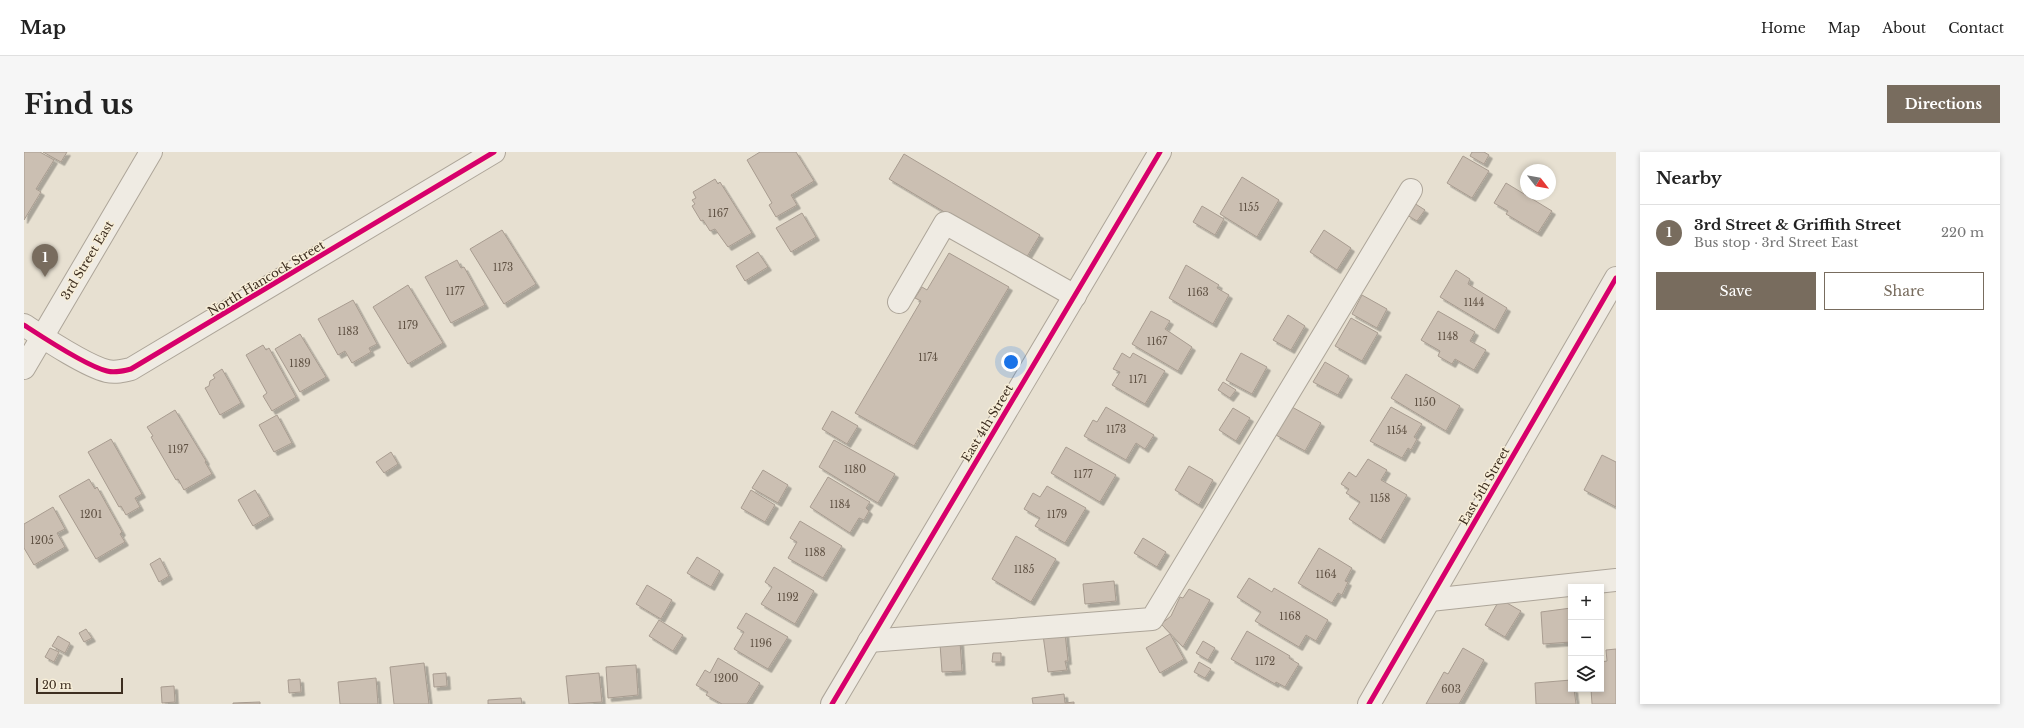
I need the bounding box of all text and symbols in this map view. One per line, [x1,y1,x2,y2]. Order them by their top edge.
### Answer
text: Map [20,16,66,39]
text: Home [1761,19,1806,37]
text: Map [1828,19,1860,37]
text: About [1882,19,1926,37]
text: Contact [1948,19,2004,37]
button: Directions [1887,85,2000,123]
text: Find us [24,87,134,122]
north arrow [1520,164,1556,200]
text: Nearby [1656,168,1722,189]
house number: 1155 [1239,201,1259,214]
house number: 1167 [708,207,729,220]
text: 3rd Street & Griffith Street [1694,215,1901,234]
street label: 3rd Street East [58,217,117,302]
text: 1 [1666,224,1672,241]
text: 220 m [1941,224,1984,241]
text: Bus stop · 3rd Street East [1694,234,1858,251]
street label: North Hancock Street [205,237,328,319]
pin: 1 [32,244,58,277]
house number: 1173 [493,261,513,274]
button: Save [1656,272,1816,310]
button: Share [1824,272,1984,310]
house number: 1177 [446,285,465,298]
house number: 1163 [1187,286,1209,299]
house number: 1144 [1464,296,1484,309]
house number: 1179 [398,319,418,332]
house number: 1183 [337,325,359,338]
house number: 1148 [1438,330,1458,343]
house number: 1167 [1147,335,1168,348]
house number: 1174 [918,351,938,364]
your location [1001,352,1021,372]
house number: 1189 [289,357,311,370]
house number: 1171 [1129,373,1147,386]
street label: East 4th Street [958,381,1016,465]
house number: 1150 [1414,396,1436,409]
house number: 1173 [1106,423,1126,436]
house number: 1154 [1387,424,1407,437]
house number: 1197 [168,443,189,456]
street label: East 5th Street [1456,444,1513,528]
house number: 1180 [844,463,866,476]
house number: 1177 [1074,468,1093,481]
house number: 1158 [1370,492,1390,505]
house number: 1184 [830,498,851,511]
house number: 1201 [80,508,102,521]
house number: 1179 [1047,508,1067,521]
house number: 1205 [30,534,54,547]
house number: 1188 [804,546,826,559]
house number: 1185 [1014,563,1035,576]
house number: 1164 [1315,568,1337,581]
map controls [1568,584,1604,692]
button: + [1568,584,1604,620]
house number: 1192 [777,591,799,604]
house number: 1168 [1279,610,1301,623]
button: − [1568,620,1604,656]
house number: 1196 [750,637,772,650]
house number: 1172 [1255,655,1275,668]
button: layers [1568,656,1604,692]
house number: 1200 [714,672,738,685]
scale bar [36,676,123,695]
text: 20 m [42,678,72,692]
house number: 603 [1441,683,1461,696]

